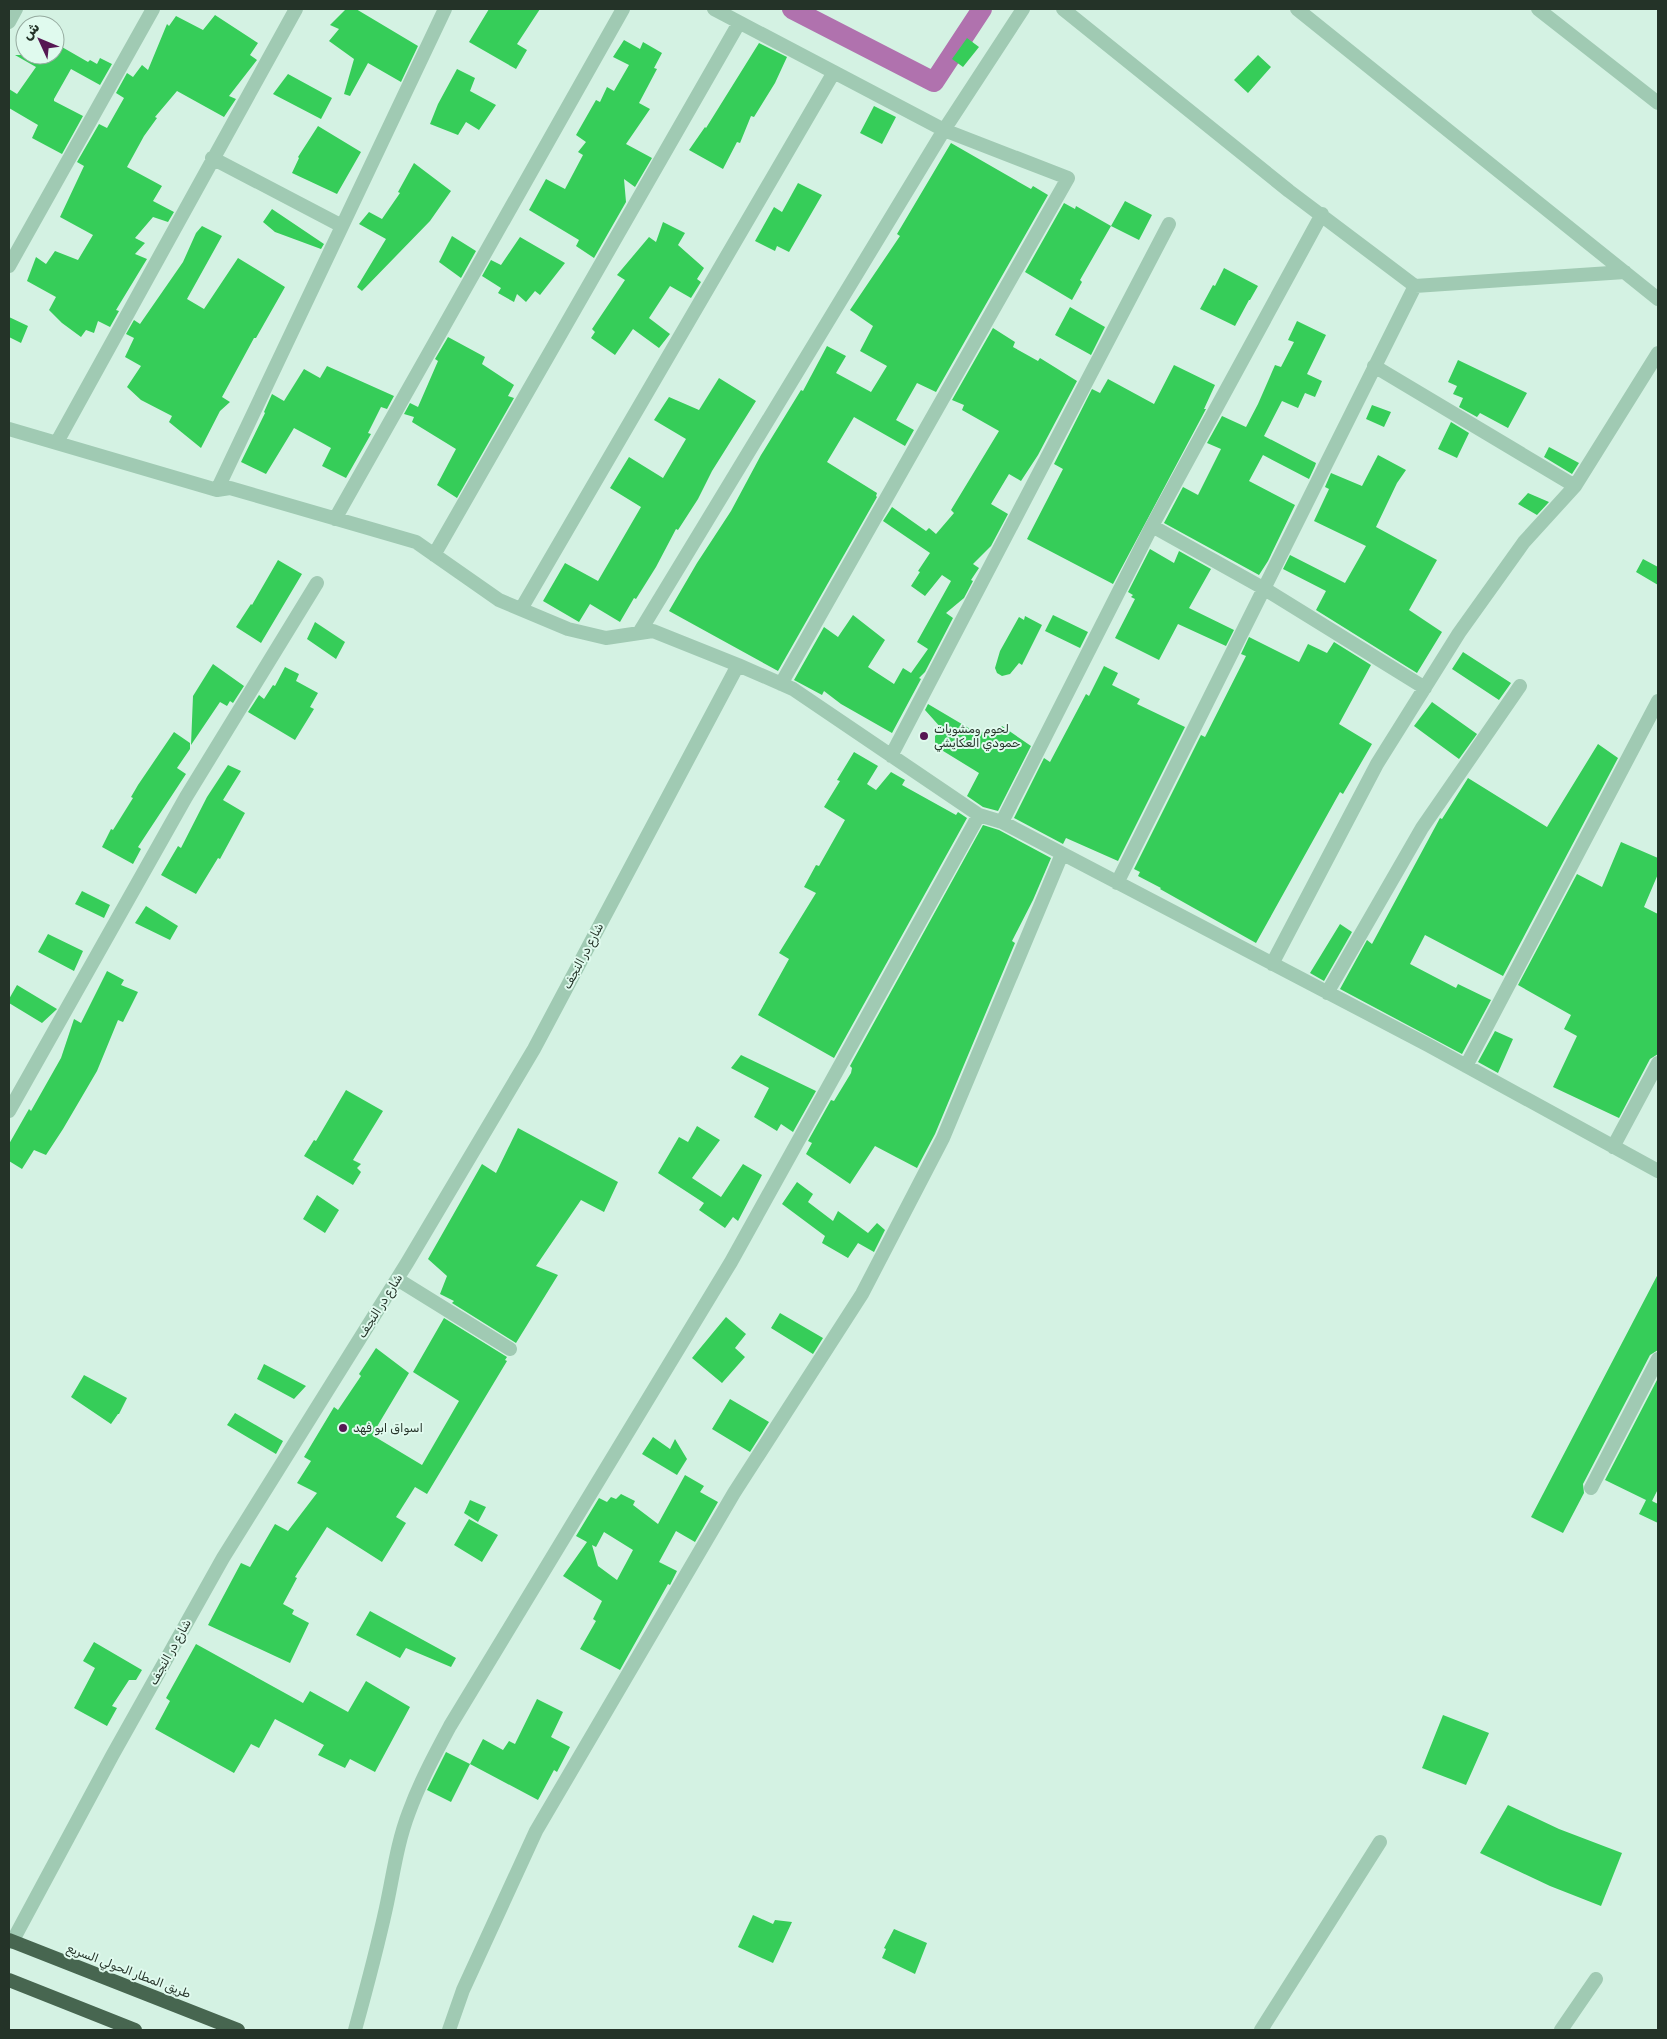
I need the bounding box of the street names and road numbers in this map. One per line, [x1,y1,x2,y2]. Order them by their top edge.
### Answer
street label: شارع در النجف [560,920,608,992]
street label: شارع در النجف [355,1271,407,1342]
street label: شارع در النجف [146,1617,196,1688]
street label: طريق المطار الحولي السريع [64,1941,193,2003]

